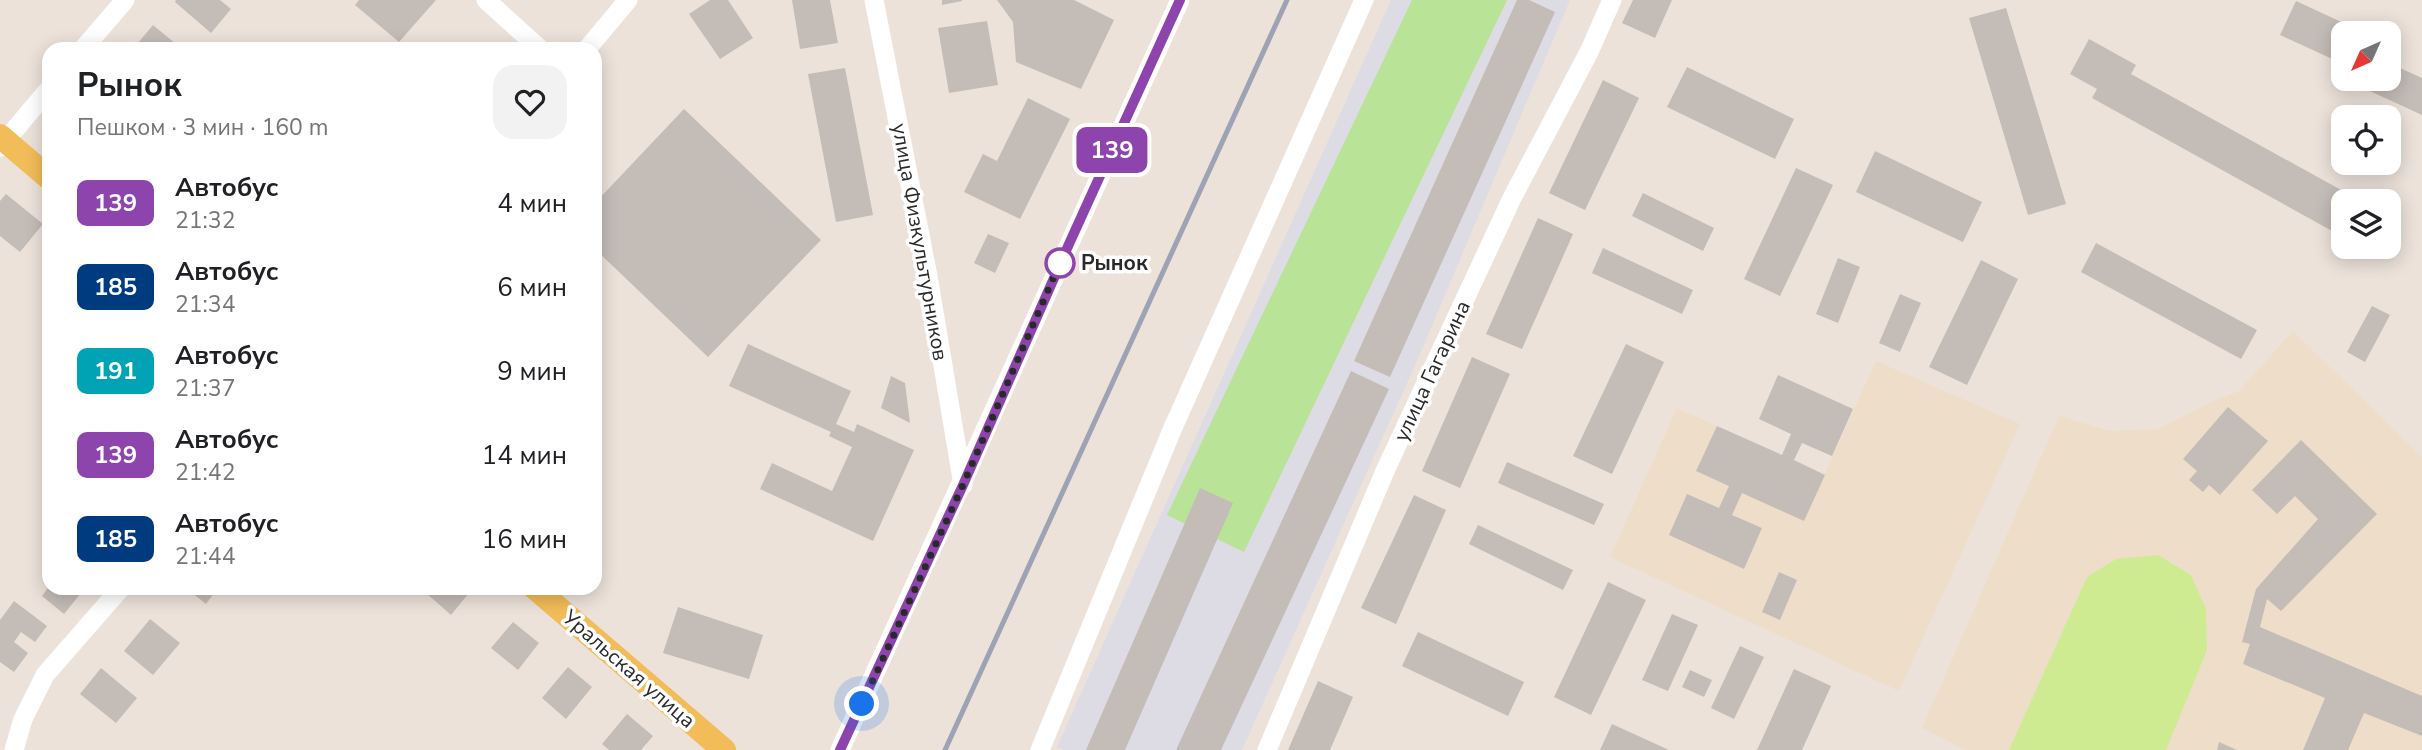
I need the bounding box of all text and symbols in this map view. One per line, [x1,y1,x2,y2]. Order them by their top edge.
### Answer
north arrow [2331,21,2401,91]
map controls [2331,21,2401,259]
text: Рынок [77,63,182,108]
button: heart [493,65,567,139]
button: locate [2331,105,2401,175]
text: Пешком · 3 мин · 160 m [77,112,328,143]
street label: улица Физкультурников [885,121,955,363]
line badge: 139 [1072,127,1152,173]
text: 139 [1090,134,1134,166]
text: Автобус [175,170,278,205]
text: 4 мин [497,186,567,221]
text: 139 [94,187,137,219]
button: layers [2331,189,2401,259]
text: 21:32 [175,205,235,236]
marker: Рынок [1045,248,1075,278]
place label: Рынок [1081,249,1148,277]
text: Автобус [175,254,278,289]
text: 6 мин [497,270,567,305]
text: 185 [94,271,137,303]
text: 21:34 [175,289,235,320]
street label: улица Гагарина [1387,296,1477,446]
text: Автобус [175,338,278,373]
text: 9 мин [497,354,567,389]
text: 191 [94,355,137,387]
text: 21:37 [175,373,235,404]
text: Автобус [175,422,278,457]
text: 14 мин [482,438,567,473]
text: 139 [94,439,137,471]
text: 21:42 [175,457,235,488]
text: Автобус [175,506,278,541]
text: 16 мин [482,522,567,557]
text: 185 [94,523,137,555]
text: 21:44 [175,541,235,572]
street label: Уральская улица [556,603,701,734]
your location [844,686,879,721]

